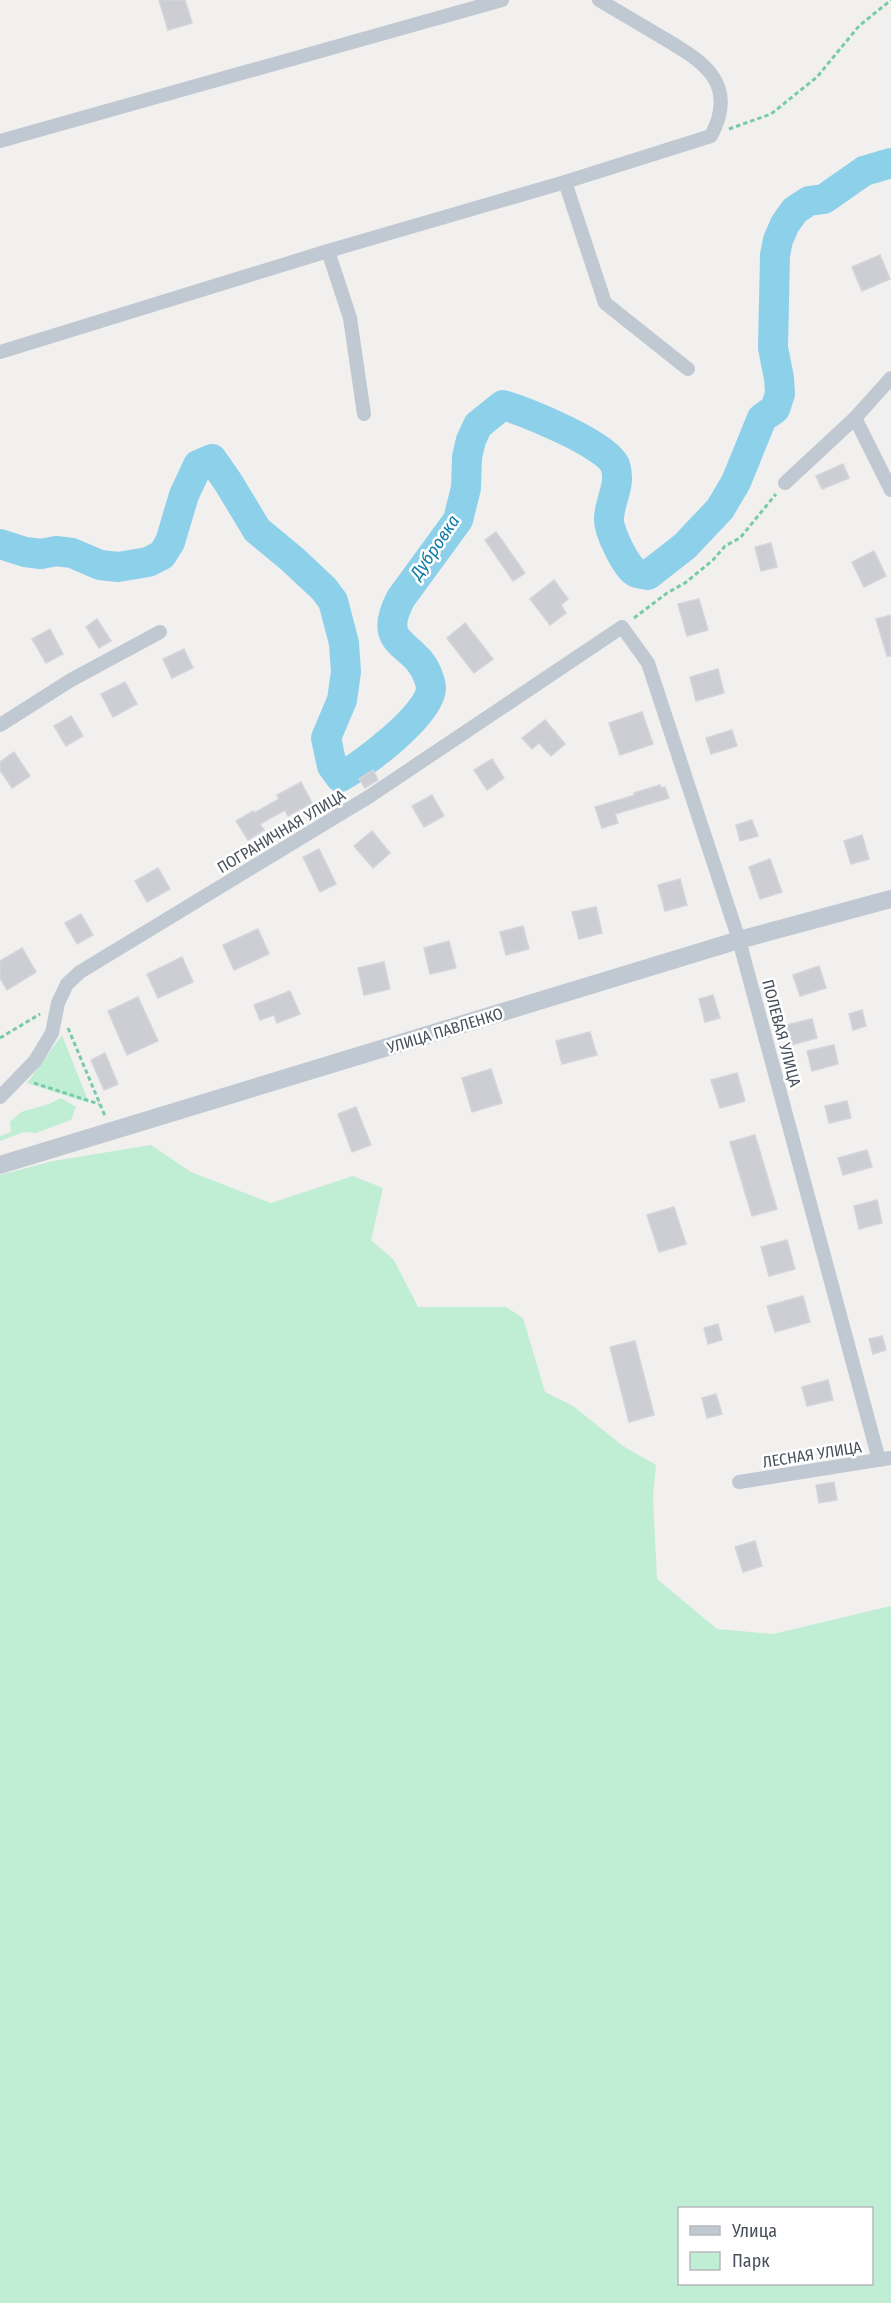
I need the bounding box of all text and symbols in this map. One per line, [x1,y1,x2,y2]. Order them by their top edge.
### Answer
water label: Дубровка [404,511,464,585]
street label: ПОГРАНИЧНАЯ УЛИЦА [214,785,349,877]
street label: ПОЛЕВАЯ УЛИЦА [758,977,805,1090]
street label: УЛИЦА ПАВЛЕНКО [384,1004,505,1057]
street label: ЛЕСНАЯ УЛИЦА [761,1437,864,1472]
legend [678,2207,873,2285]
text: Улица [731,2220,777,2242]
text: Парк [732,2250,770,2272]

